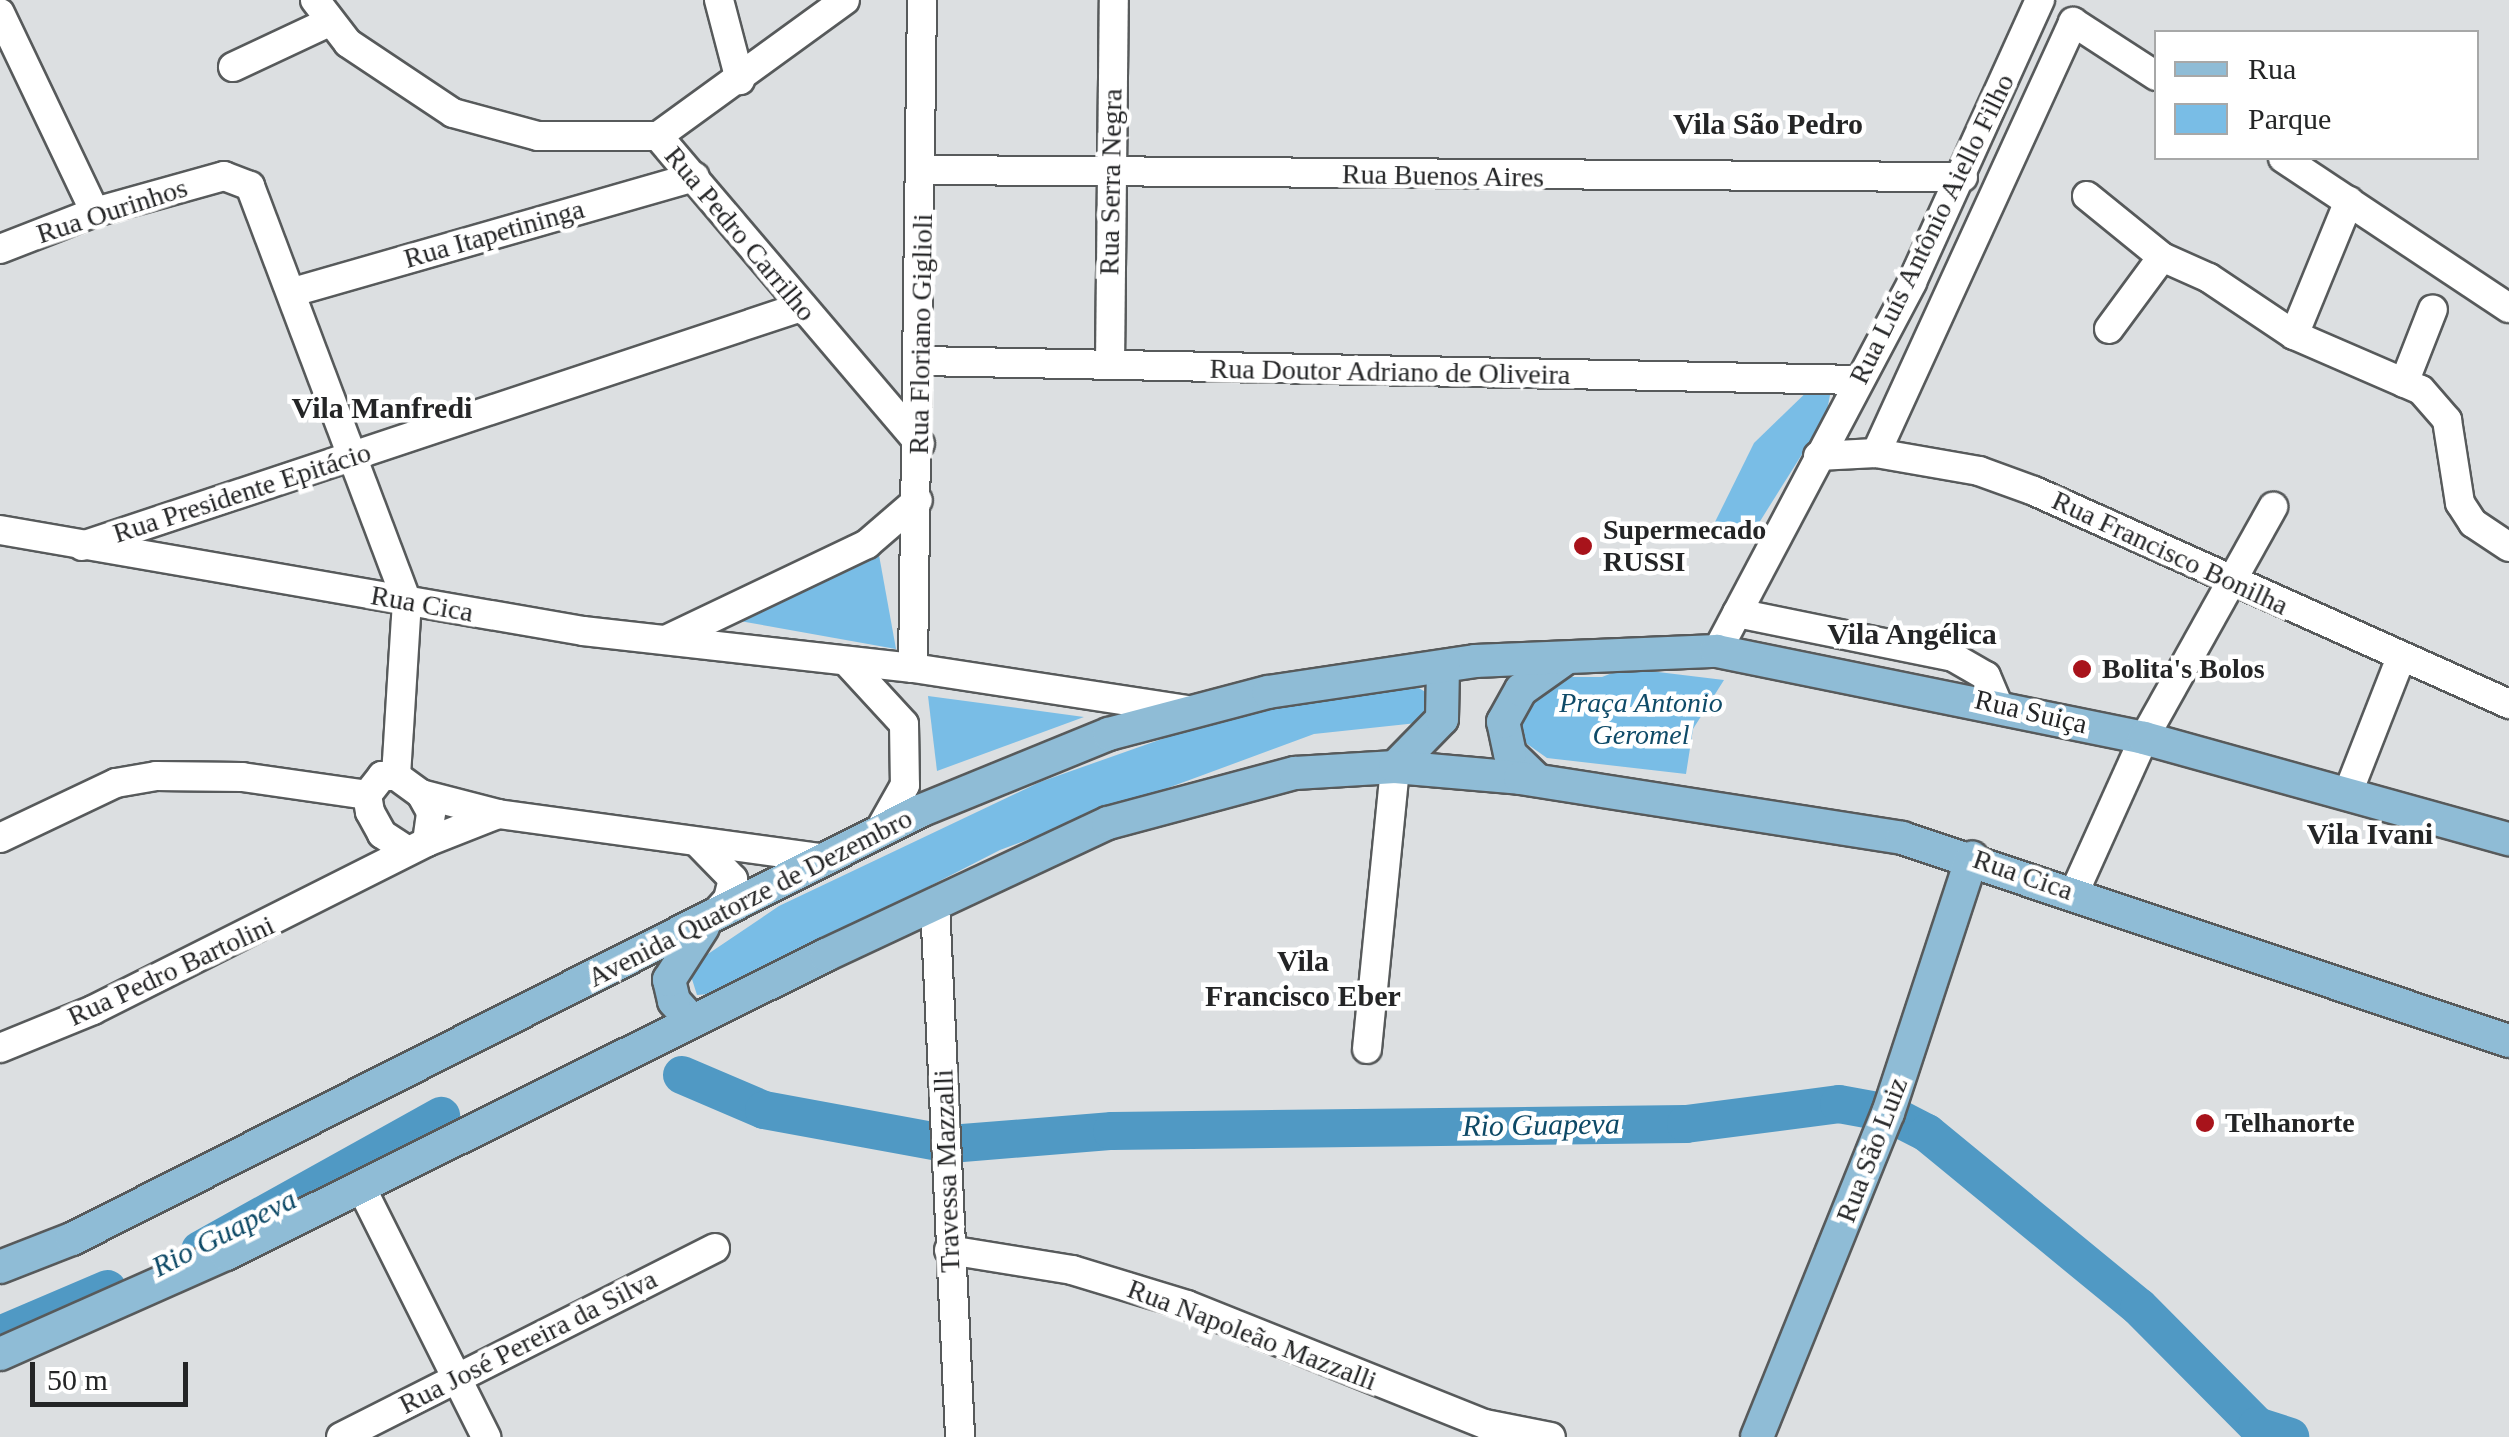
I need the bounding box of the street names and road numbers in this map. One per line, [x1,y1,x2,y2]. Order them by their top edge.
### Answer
street label: Rua Luís Antônio Aiello Filho [1842,67,2022,391]
street label: Rua Serra Negra [1093,88,1129,276]
street label: Rua Pedro Carrilho [657,140,823,328]
street label: Rua Buenos Aires [1341,157,1545,195]
street label: Rua Ourinhos [32,171,192,251]
street label: Rua Itapetininga [400,192,588,276]
street label: Rua Floriano Giglioli [902,213,940,455]
street label: Rua Doutor Adriano de Oliveira [1209,352,1571,392]
street label: Rua Presidente Epitácio [109,435,375,551]
street label: Rua Francisco Bonilha [2047,484,2293,622]
street label: Rua Cica [368,578,476,630]
street label: Rua Suiça [1972,683,2090,741]
street label: Avenida Quatorze de Dezembro [582,801,918,995]
street label: Rua Cica [1969,842,2077,908]
street label: Rua Pedro Bartolini [62,908,280,1034]
street label: Travessa Mazzalli [927,1069,967,1273]
street label: Rua São Luiz [1829,1073,1915,1227]
street label: Rua José Pereira da Silva [394,1262,662,1422]
street label: Rua Napoleão Mazzalli [1123,1272,1381,1398]

